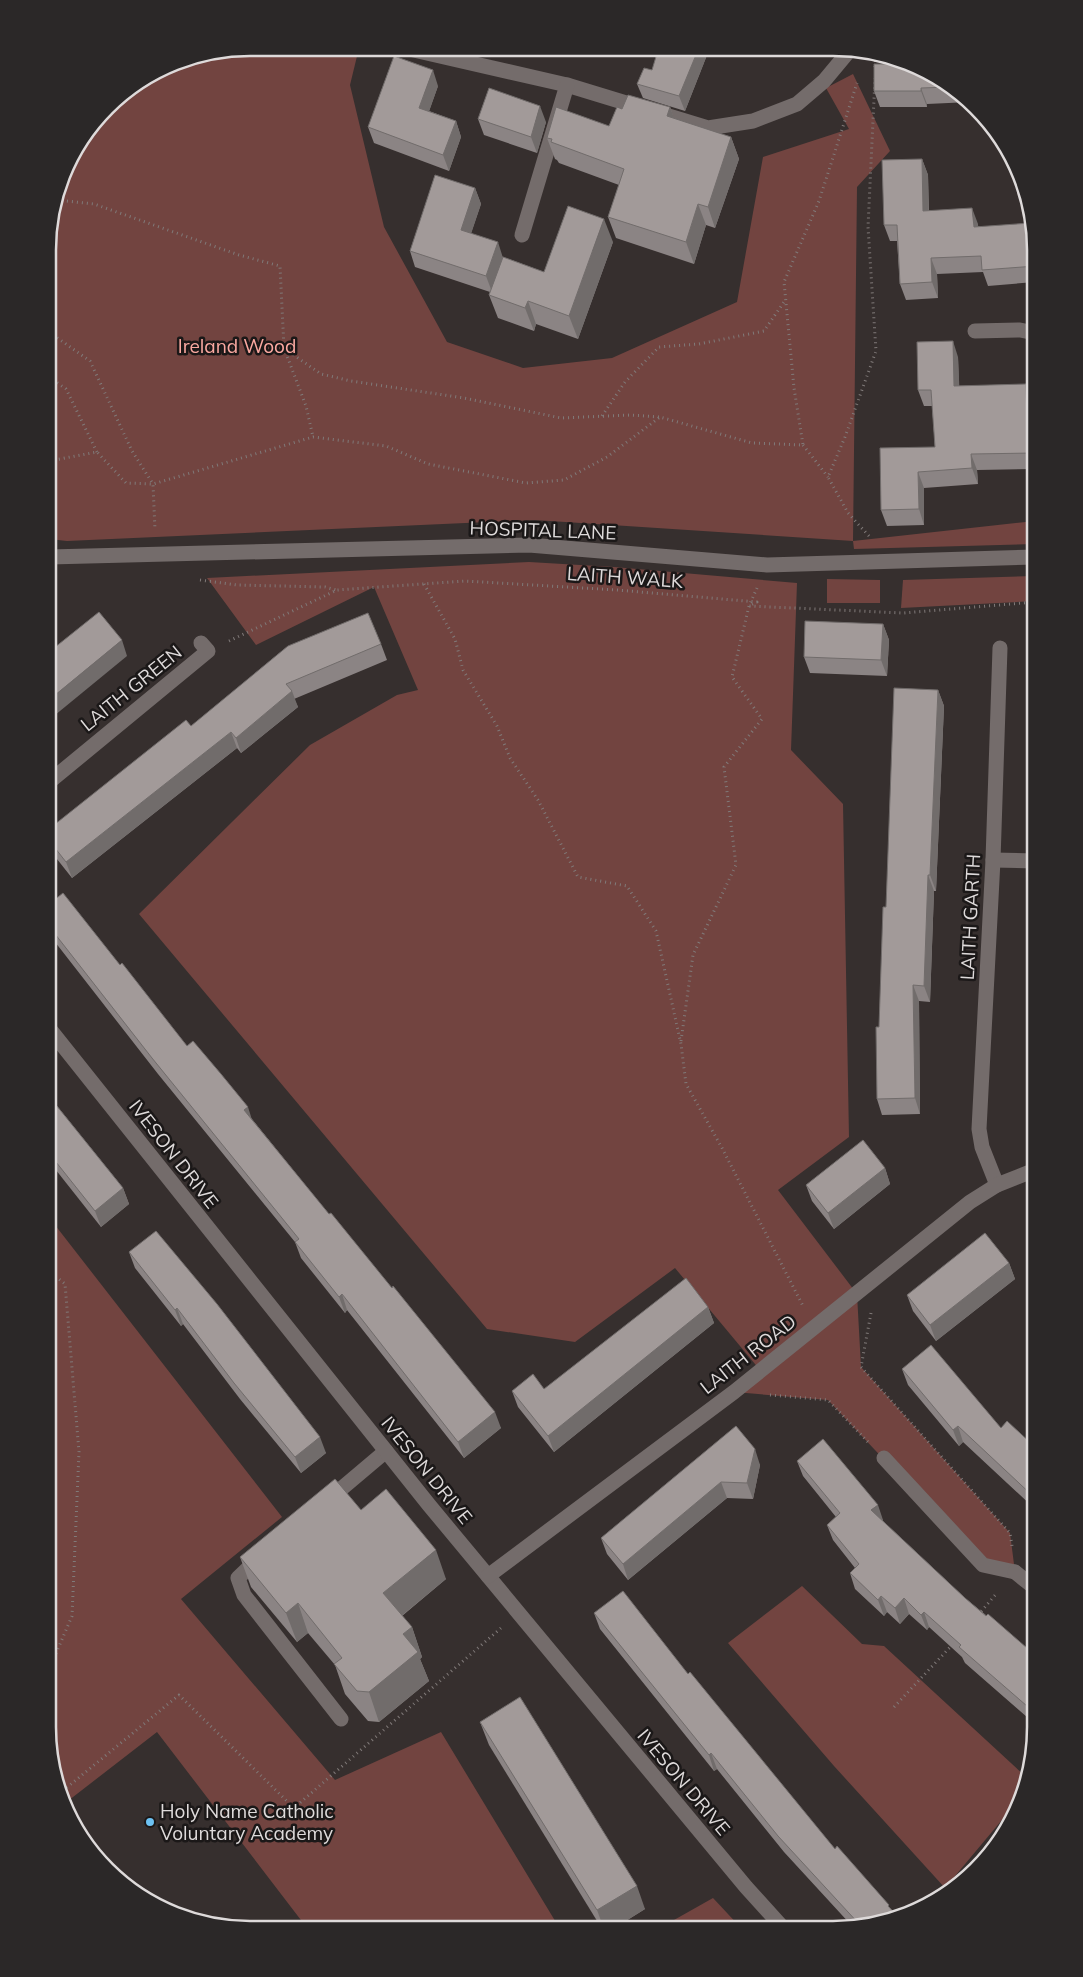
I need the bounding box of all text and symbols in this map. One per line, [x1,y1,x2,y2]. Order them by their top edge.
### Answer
park label: Ireland Wood [178,334,296,358]
street label: HOSPITAL LANE [469,515,617,545]
street label: LAITH WALK [566,561,685,593]
street label: LAITH GREEN [75,640,187,736]
street label: LAITH GARTH [955,853,985,981]
street label: IVESON DRIVE [124,1095,224,1213]
street label: LAITH ROAD [695,1309,801,1399]
street label: IVESON DRIVE [376,1411,478,1529]
street label: IVESON DRIVE [633,1724,735,1840]
place label: Holy Name Catholic Voluntary Academy [160,1799,334,1845]
marker: Holy Name Catholic Voluntary Academy [144,1816,156,1828]

